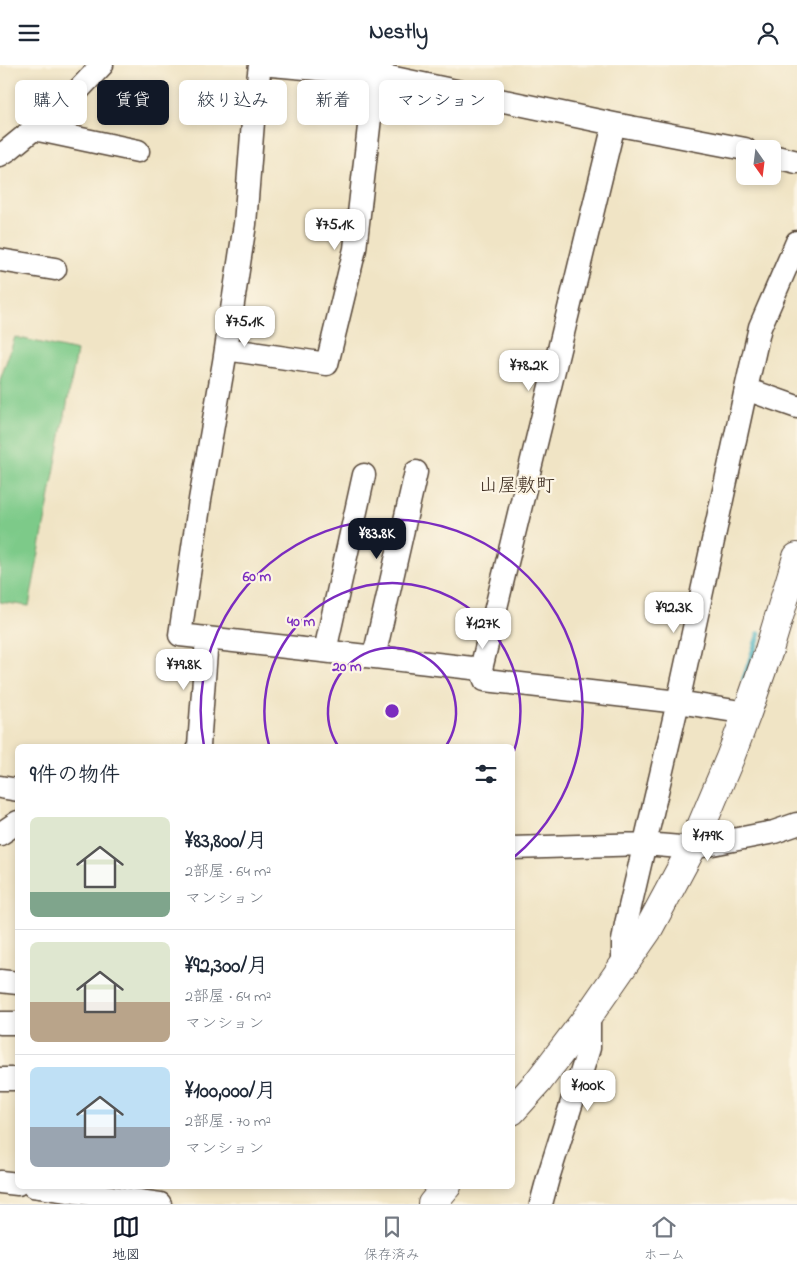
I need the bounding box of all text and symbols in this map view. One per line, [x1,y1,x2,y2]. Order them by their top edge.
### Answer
text: Nestly [369,17,428,49]
icon: menu [15,19,43,47]
icon: person [754,19,782,47]
chip: 購入 [15,80,87,125]
chip: 賃貸 [97,80,169,125]
chip: 絞り込み [179,80,287,125]
chip: 新着 [297,80,369,125]
chip: マンション [379,80,504,125]
north arrow [736,140,781,185]
map controls [736,140,781,185]
pin: ¥75.1K [294,209,376,251]
text: ¥75.1K [316,213,354,237]
pin: ¥75.1K [204,305,286,348]
text: ¥75.1K [226,310,264,334]
pin: ¥78.2K [488,349,570,392]
text: ¥78.2K [510,354,548,378]
district label: 山屋敷町 [479,473,555,500]
pin: ¥83.8K [336,517,418,560]
text: ¥83.8K [359,522,395,546]
text: 60 m [242,566,272,588]
pin: ¥92.3K [633,591,715,634]
text: ¥92.3K [656,596,692,620]
pin: ¥127K [448,607,518,650]
text: 40 m [286,611,315,633]
text: ¥127K [466,612,500,636]
pin: ¥79.8K [143,649,225,691]
text: ¥79.8K [167,653,201,677]
text: 20 m [331,656,362,678]
centre of rings [383,702,401,720]
icon: filters [472,760,500,788]
text: 9件の物件 [30,761,120,791]
pin: ¥179K [673,819,743,862]
text: ¥179K [693,824,723,848]
text: ¥83,800/月 [185,827,267,857]
icon: home [70,837,130,897]
text: 2部屋 · 64 m² [185,860,271,884]
text: マンション [185,887,264,911]
text: ¥92,300/月 [185,952,268,982]
icon: home [70,962,130,1022]
text: 2部屋 · 64 m² [185,985,271,1009]
text: マンション [185,1012,264,1036]
pin: ¥100K [553,1069,623,1112]
text: ¥100K [572,1074,604,1098]
text: ¥100,000/月 [185,1077,276,1107]
icon: home [70,1087,130,1147]
text: 2部屋 · 70 m² [185,1110,271,1134]
text: マンション [185,1137,264,1161]
tab: 地図 [112,1213,140,1266]
tab: 保存済み [364,1213,420,1266]
tab: ホーム [644,1213,685,1266]

